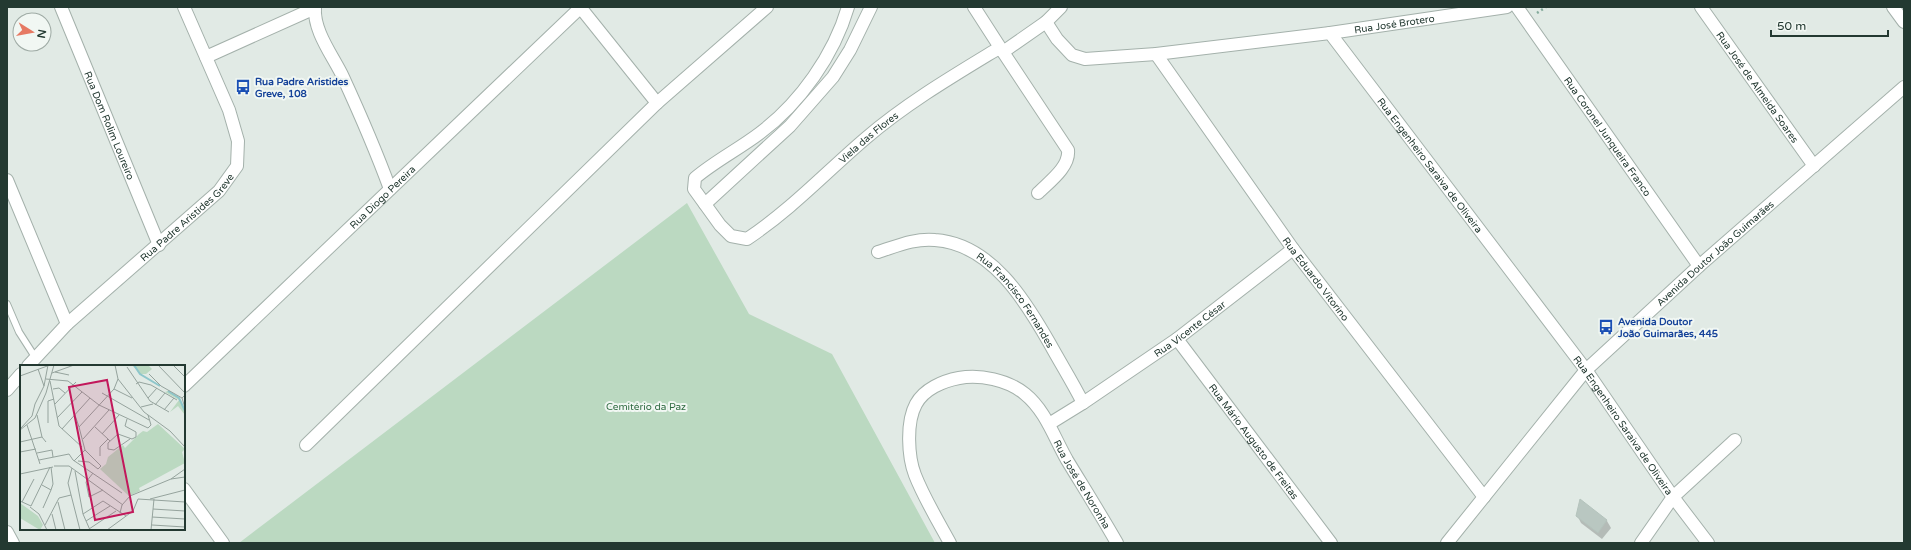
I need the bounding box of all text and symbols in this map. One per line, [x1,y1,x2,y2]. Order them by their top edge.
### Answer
north arrow [12,12,52,52]
scale bar [1771,12,1888,38]
street label: Rua José Brotero [1353,13,1435,36]
text: 50 m [1777,19,1806,33]
text: N [34,28,49,39]
street label: Rua José de Almeida Soares [1713,29,1801,146]
street label: Rua Dom Rolim Loureiro [81,70,136,182]
street label: Rua Coronel Junqueira Franco [1561,75,1653,199]
place label: Rua Padre Aristides Greve, 108 [255,76,349,100]
bus stop icon: Rua Padre Aristides Greve, 108 [234,78,252,96]
street label: Rua Engenheiro Saraiva de Oliveira [1374,96,1485,235]
street label: Viela das Flores [837,110,901,166]
street label: Rua Diogo Pereira [348,163,418,232]
street label: Rua Padre Aristides Greve [138,171,237,264]
street label: Avenida Doutor João Guimarães [1654,198,1777,309]
street label: Rua Eduardo Vitorino [1280,235,1351,324]
street label: Rua Francisco Fernandes [974,250,1056,350]
street label: Rua Vicente César [1152,298,1228,360]
place label: Avenida Doutor João Guimarães, 445 [1617,316,1718,340]
bus stop icon: Avenida Doutor João Guimarães, 445 [1597,318,1615,336]
street label: Rua Engenheiro Saraiva de Oliveira [1570,354,1675,497]
inset map [20,365,185,530]
street label: Rua Mário Augusto de Freitas [1206,382,1301,502]
park label: Cemitério da Paz [606,401,686,413]
street label: Rua José de Noronha [1050,438,1112,531]

